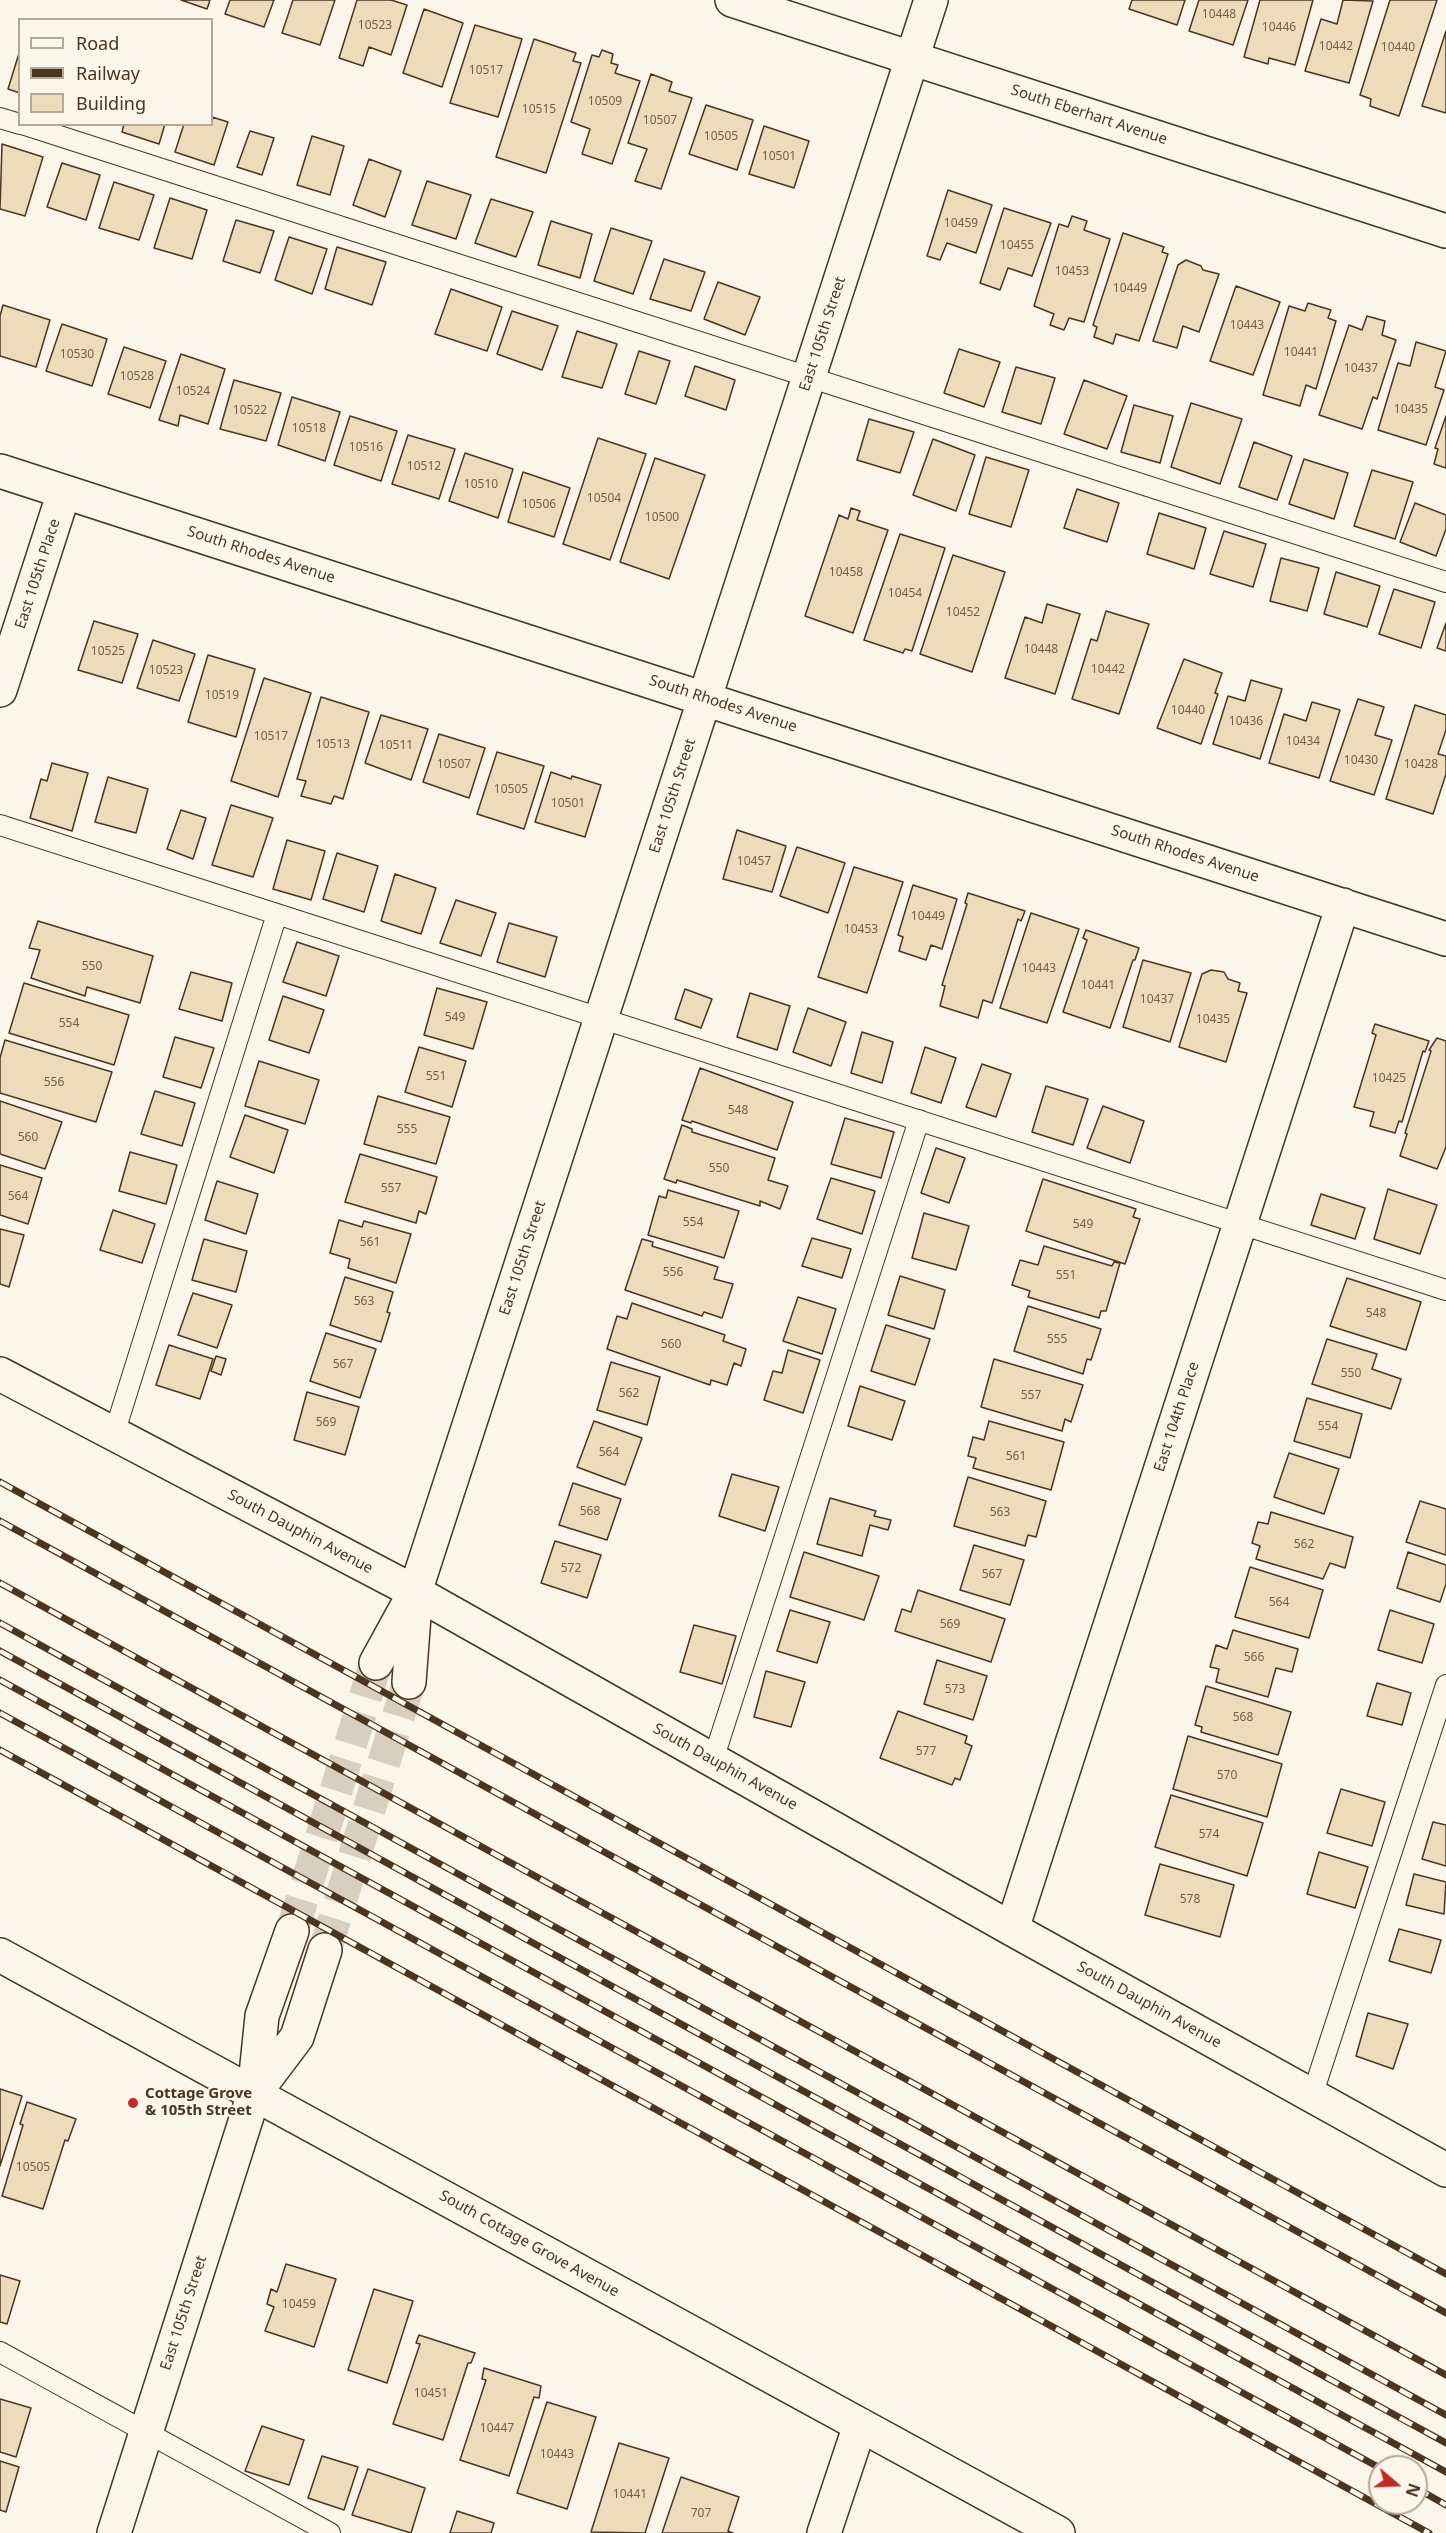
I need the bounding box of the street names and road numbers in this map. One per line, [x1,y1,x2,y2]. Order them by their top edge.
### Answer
street label: South Eberhart Avenue [1009,81,1169,149]
street label: East 105th Street [796,274,850,394]
street label: East 105th Place [12,517,64,631]
street label: South Rhodes Avenue [185,523,337,587]
street label: South Rhodes Avenue [647,672,799,736]
street label: East 105th Street [646,736,700,856]
street label: South Rhodes Avenue [1109,822,1261,886]
street label: East 105th Street [496,1198,550,1318]
street label: East 104th Place [1151,1360,1203,1474]
street label: South Dauphin Avenue [224,1486,376,1578]
street label: South Dauphin Avenue [650,1720,800,1814]
street label: South Dauphin Avenue [1074,1958,1224,2052]
street label: South Cottage Grove Avenue [436,2187,622,2301]
street label: East 105th Street [157,2253,211,2373]

